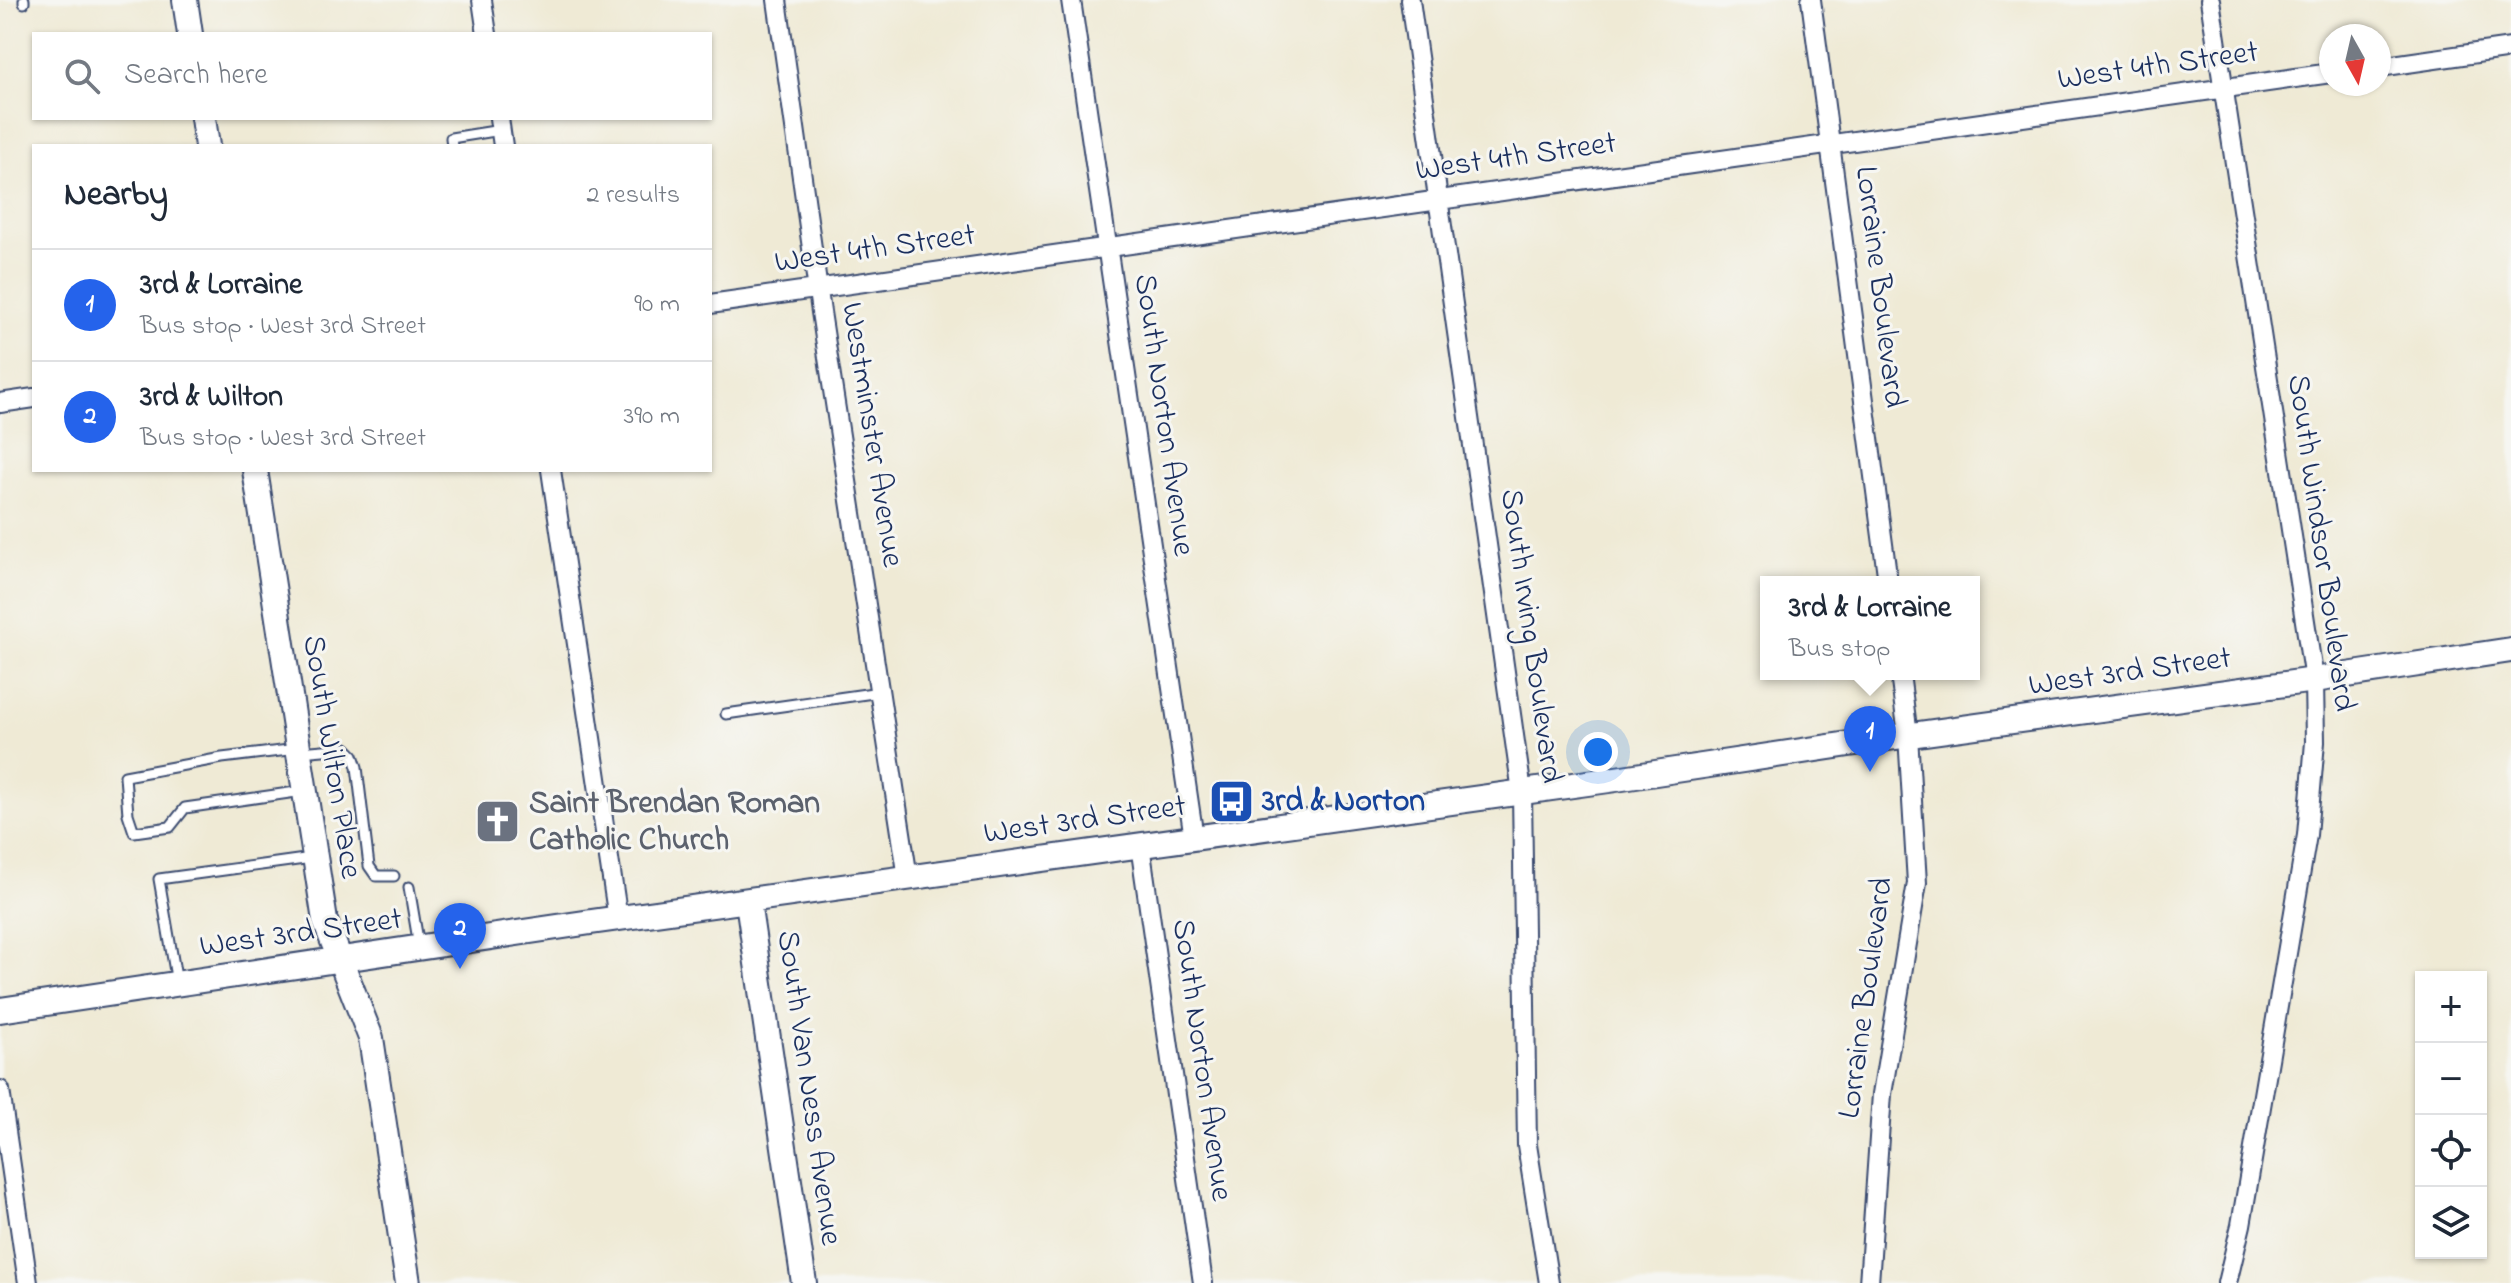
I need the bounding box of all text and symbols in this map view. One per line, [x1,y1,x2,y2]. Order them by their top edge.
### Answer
north arrow [2319,24,2391,96]
street label: West 4th Street [2055,30,2262,104]
search box [32,32,712,120]
icon: search [60,54,104,98]
text: Search here [124,54,268,98]
street label: West 4th Street [1413,121,1620,195]
street label: Lorraine Boulevard [1841,163,1917,411]
text: Nearby [64,171,168,221]
text: 2 results [587,177,680,215]
street label: West 4th Street [772,213,979,287]
text: 3rd & Lorraine [140,264,302,308]
street label: South Norton Avenue [1120,271,1206,560]
text: 1 [86,286,94,324]
text: 90 m [634,286,680,324]
street label: Westminster Avenue [827,299,915,571]
text: Bus stop · West 3rd Street [140,308,426,346]
street label: South Windsor Boulevard [2273,372,2367,715]
text: 3rd & Wilton [140,376,283,420]
text: 2 [84,398,96,436]
text: 390 m [624,398,680,436]
text: Bus stop · West 3rd Street [140,420,426,458]
street label: South Irving Boulevard [1486,486,1574,786]
popup [1760,576,1980,680]
text: 3rd & Lorraine [1789,587,1951,631]
text: Bus stop [1789,631,1890,669]
street label: South Wilton Place [289,632,374,883]
street label: West 3rd Street [2026,636,2234,710]
pin: 1 [1844,706,1896,772]
your location [1578,732,1618,772]
bus stop icon: 3rd & Norton [1207,778,1255,826]
place label: 3rd & Norton [1261,779,1425,826]
place label: Saint Brendan Roman Catholic Church [529,781,820,865]
street label: West 3rd Street [981,784,1189,858]
church icon: Saint Brendan Roman Catholic Church [474,798,522,846]
street label: Lorraine Boulevard [1827,874,1907,1122]
street label: West 3rd Street [197,897,405,971]
pin: 2 [434,903,486,969]
street label: South Norton Avenue [1158,916,1244,1205]
street label: South Van Ness Avenue [763,927,853,1249]
map controls [2415,971,2487,1259]
button: + [2415,971,2487,1043]
button: − [2415,1043,2487,1115]
button: locate [2415,1115,2487,1187]
button: layers [2415,1187,2487,1259]

